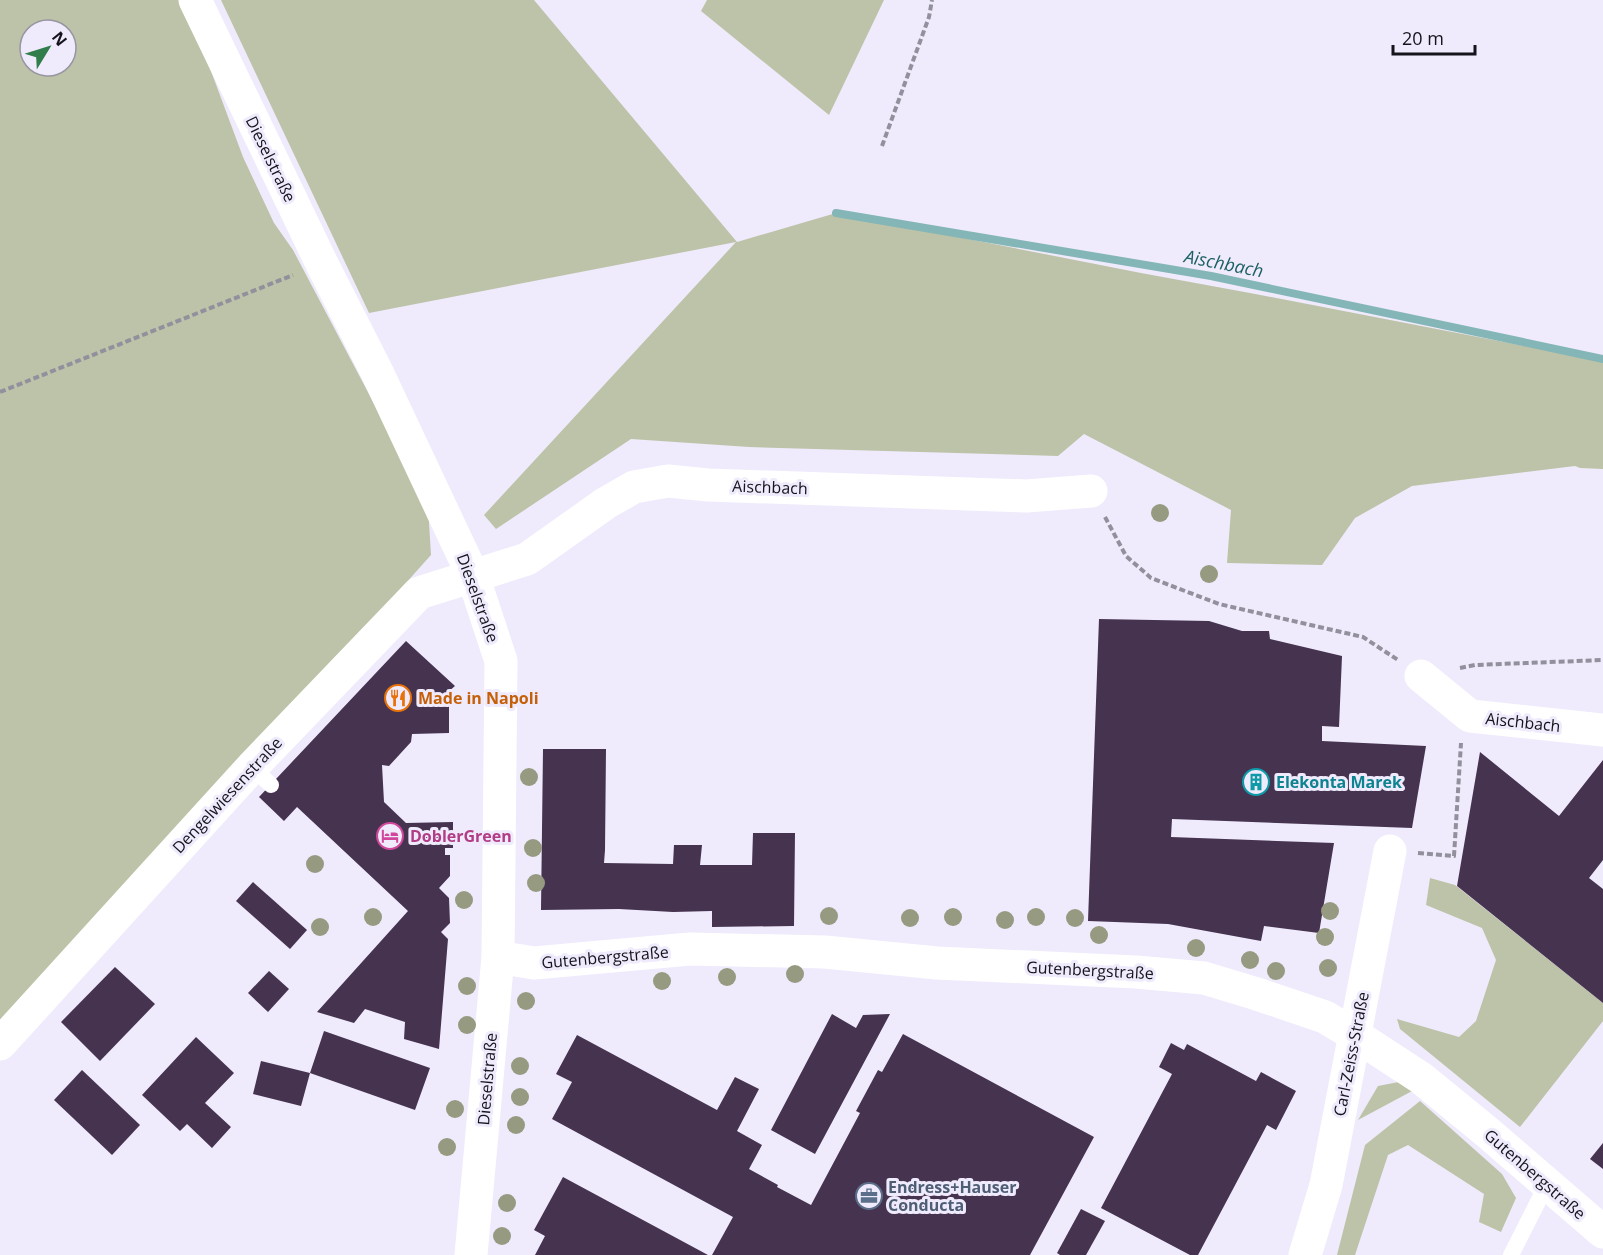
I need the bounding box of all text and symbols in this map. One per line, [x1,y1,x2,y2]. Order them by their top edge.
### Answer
north arrow [18,18,78,78]
scale bar [1393,18,1476,56]
text: 20 m [1402,26,1444,50]
text: N [47,27,72,51]
street label: Dieselstraße [241,112,301,206]
water label: Aischbach [1180,243,1266,282]
street label: Aischbach [732,475,808,499]
street label: Dieselstraße [452,551,504,645]
restaurant icon: Made in Napoli [383,683,413,713]
place label: Made in Napoli [418,687,539,709]
street label: Aischbach [1484,707,1562,737]
street label: Dengelwiesenstraße [167,732,287,858]
building icon: Elekonta Marek [1241,767,1271,797]
place label: Elekonta Marek [1276,771,1402,793]
hotel icon: DoblerGreen [375,821,405,851]
place label: DoblerGreen [410,825,512,847]
street label: Gutenbergstraße [540,940,670,974]
street label: Gutenbergstraße [1026,956,1154,984]
street label: Carl-Zeiss-Straße [1328,990,1374,1118]
street label: Dieselstraße [472,1032,502,1126]
street label: Gutenbergstraße [1480,1124,1590,1224]
place label: Endress+Hauser Conducta [888,1176,1016,1216]
office icon: Endress+Hauser Conducta [854,1181,884,1211]

